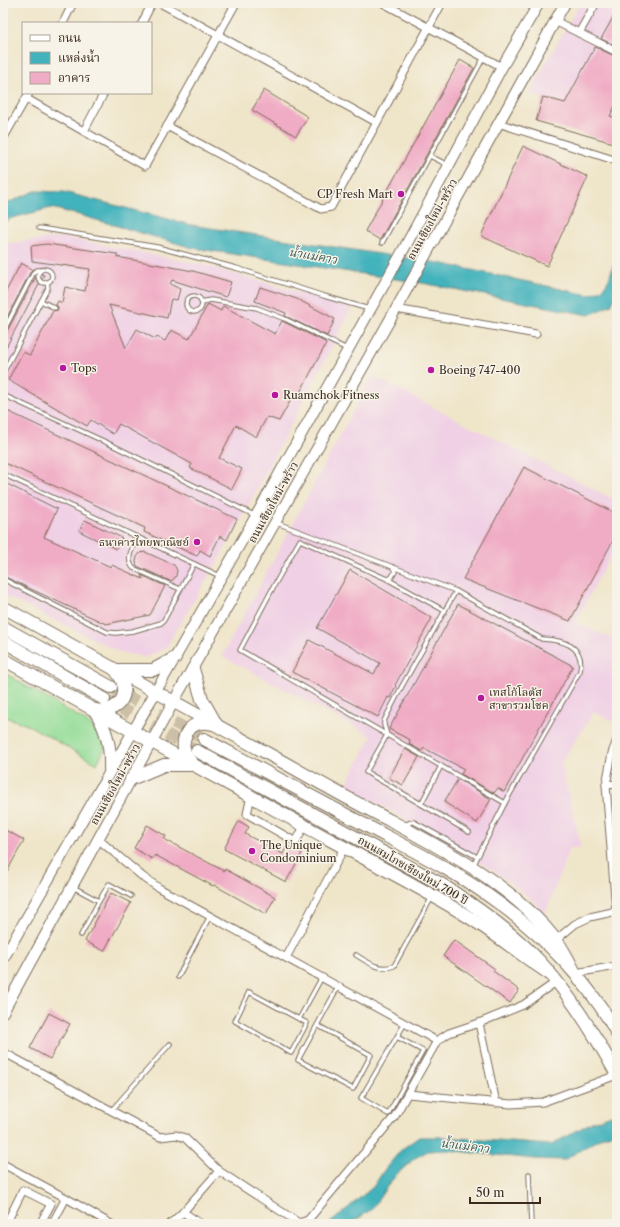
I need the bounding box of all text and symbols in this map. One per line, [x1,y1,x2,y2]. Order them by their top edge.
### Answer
legend [22,22,152,94]
text: ถนน [58,30,81,45]
text: แหล่งน้ำ [58,49,100,65]
text: อาคาร [58,70,90,85]
street label: ถนนเชียงใหม่-พร้าว [404,176,460,262]
place label: CP Fresh Mart [317,187,393,201]
marker: CP Fresh Mart [396,189,406,199]
water label: น้ำแม่คาว [288,243,339,267]
place label: Tops [71,361,97,375]
marker: Tops [58,363,68,373]
place label: Boeing 747-400 [439,363,521,377]
marker: Boeing 747-400 [426,365,436,375]
place label: Ruamchok Fitness [283,388,380,402]
marker: Ruamchok Fitness [270,390,280,400]
street label: ถนนเชียงใหม่-พร้าว [245,459,301,545]
place label: ธนาคารไทยพาณิชย์ [99,535,189,549]
marker: ธนาคารไทยพาณิชย์ [192,537,202,547]
place label: เทสโก้โลตัส สาขารวมโชค [489,685,549,712]
marker: เทสโก้โลตัส สาขารวมโชค [476,693,486,703]
street label: ถนนเชียงใหม่-พร้าว [87,741,143,827]
street label: ถนนสมโภชเชียงใหม่ 700 ปี [355,833,471,907]
place label: The Unique Condominium [260,838,337,865]
marker: The Unique Condominium [247,846,257,856]
water label: น้ำแม่คาว [440,1134,491,1156]
scale bar [470,1179,540,1205]
text: 50 m [476,1185,505,1200]

